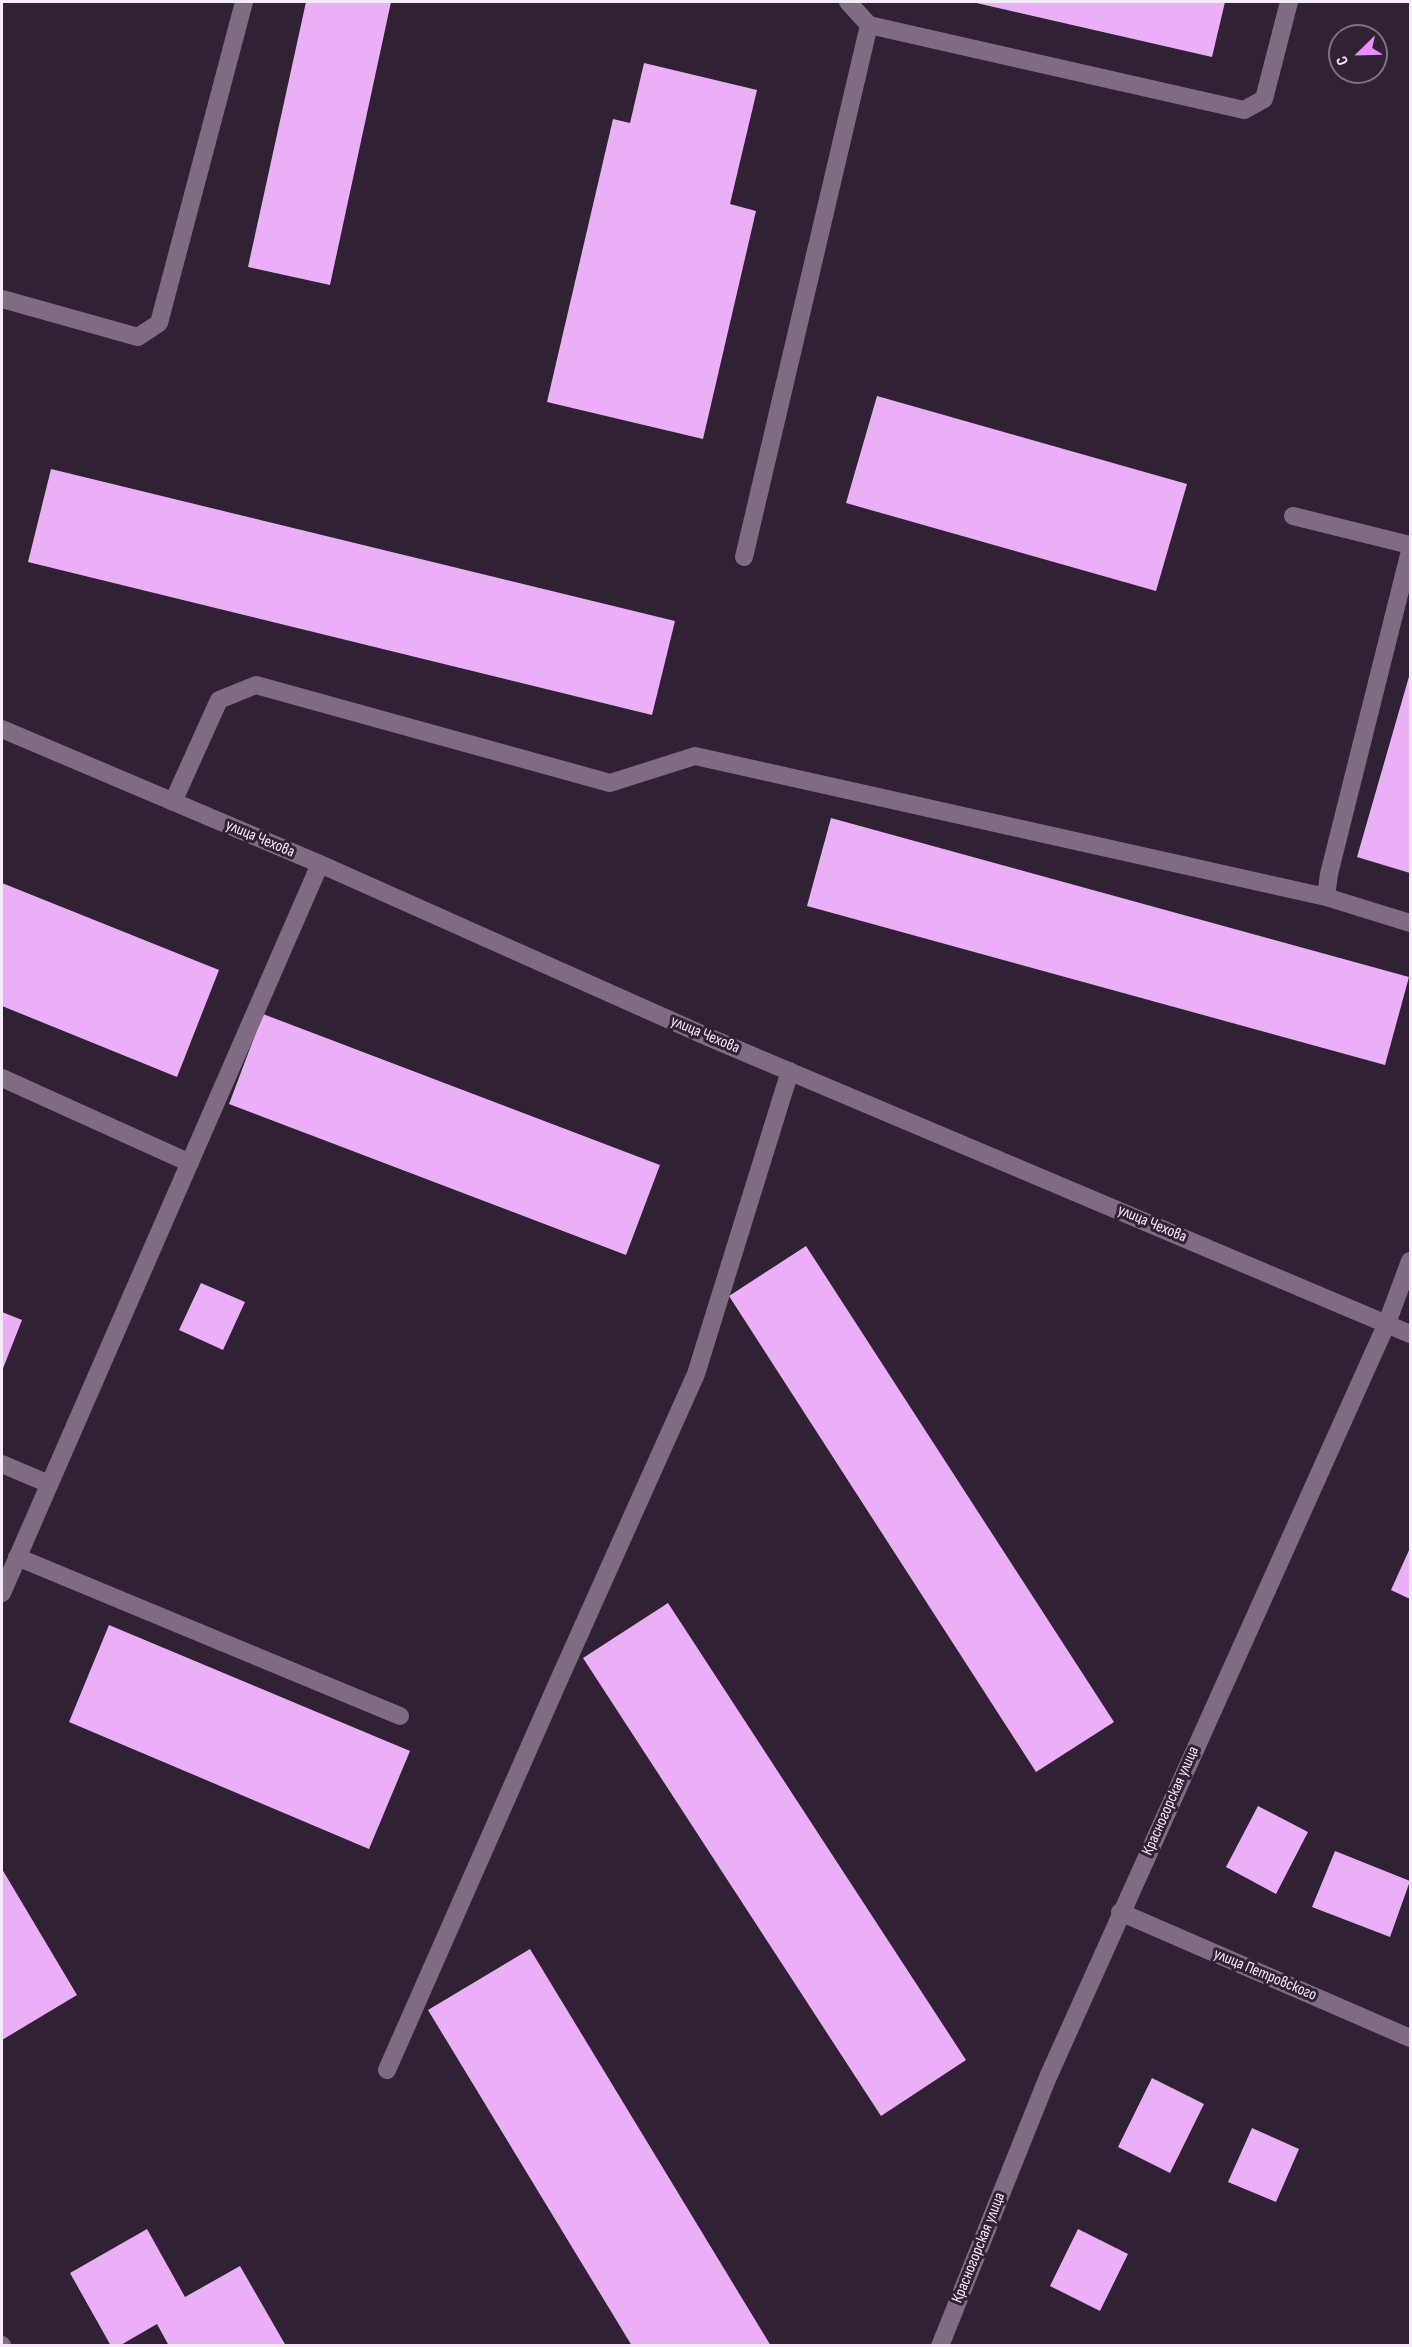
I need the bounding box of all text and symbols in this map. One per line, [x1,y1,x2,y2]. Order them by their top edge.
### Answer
north arrow [1328,24,1388,84]
text: С [1332,53,1353,68]
street label: улица Чехова [223,816,297,862]
street label: улица Чехова [668,1012,742,1058]
street label: улица Чехова [1115,1201,1189,1247]
street label: Красногорская улица [1138,1744,1204,1858]
street label: улица Петровского [1211,1945,1319,2005]
street label: Красногорская улица [948,2190,1010,2306]

